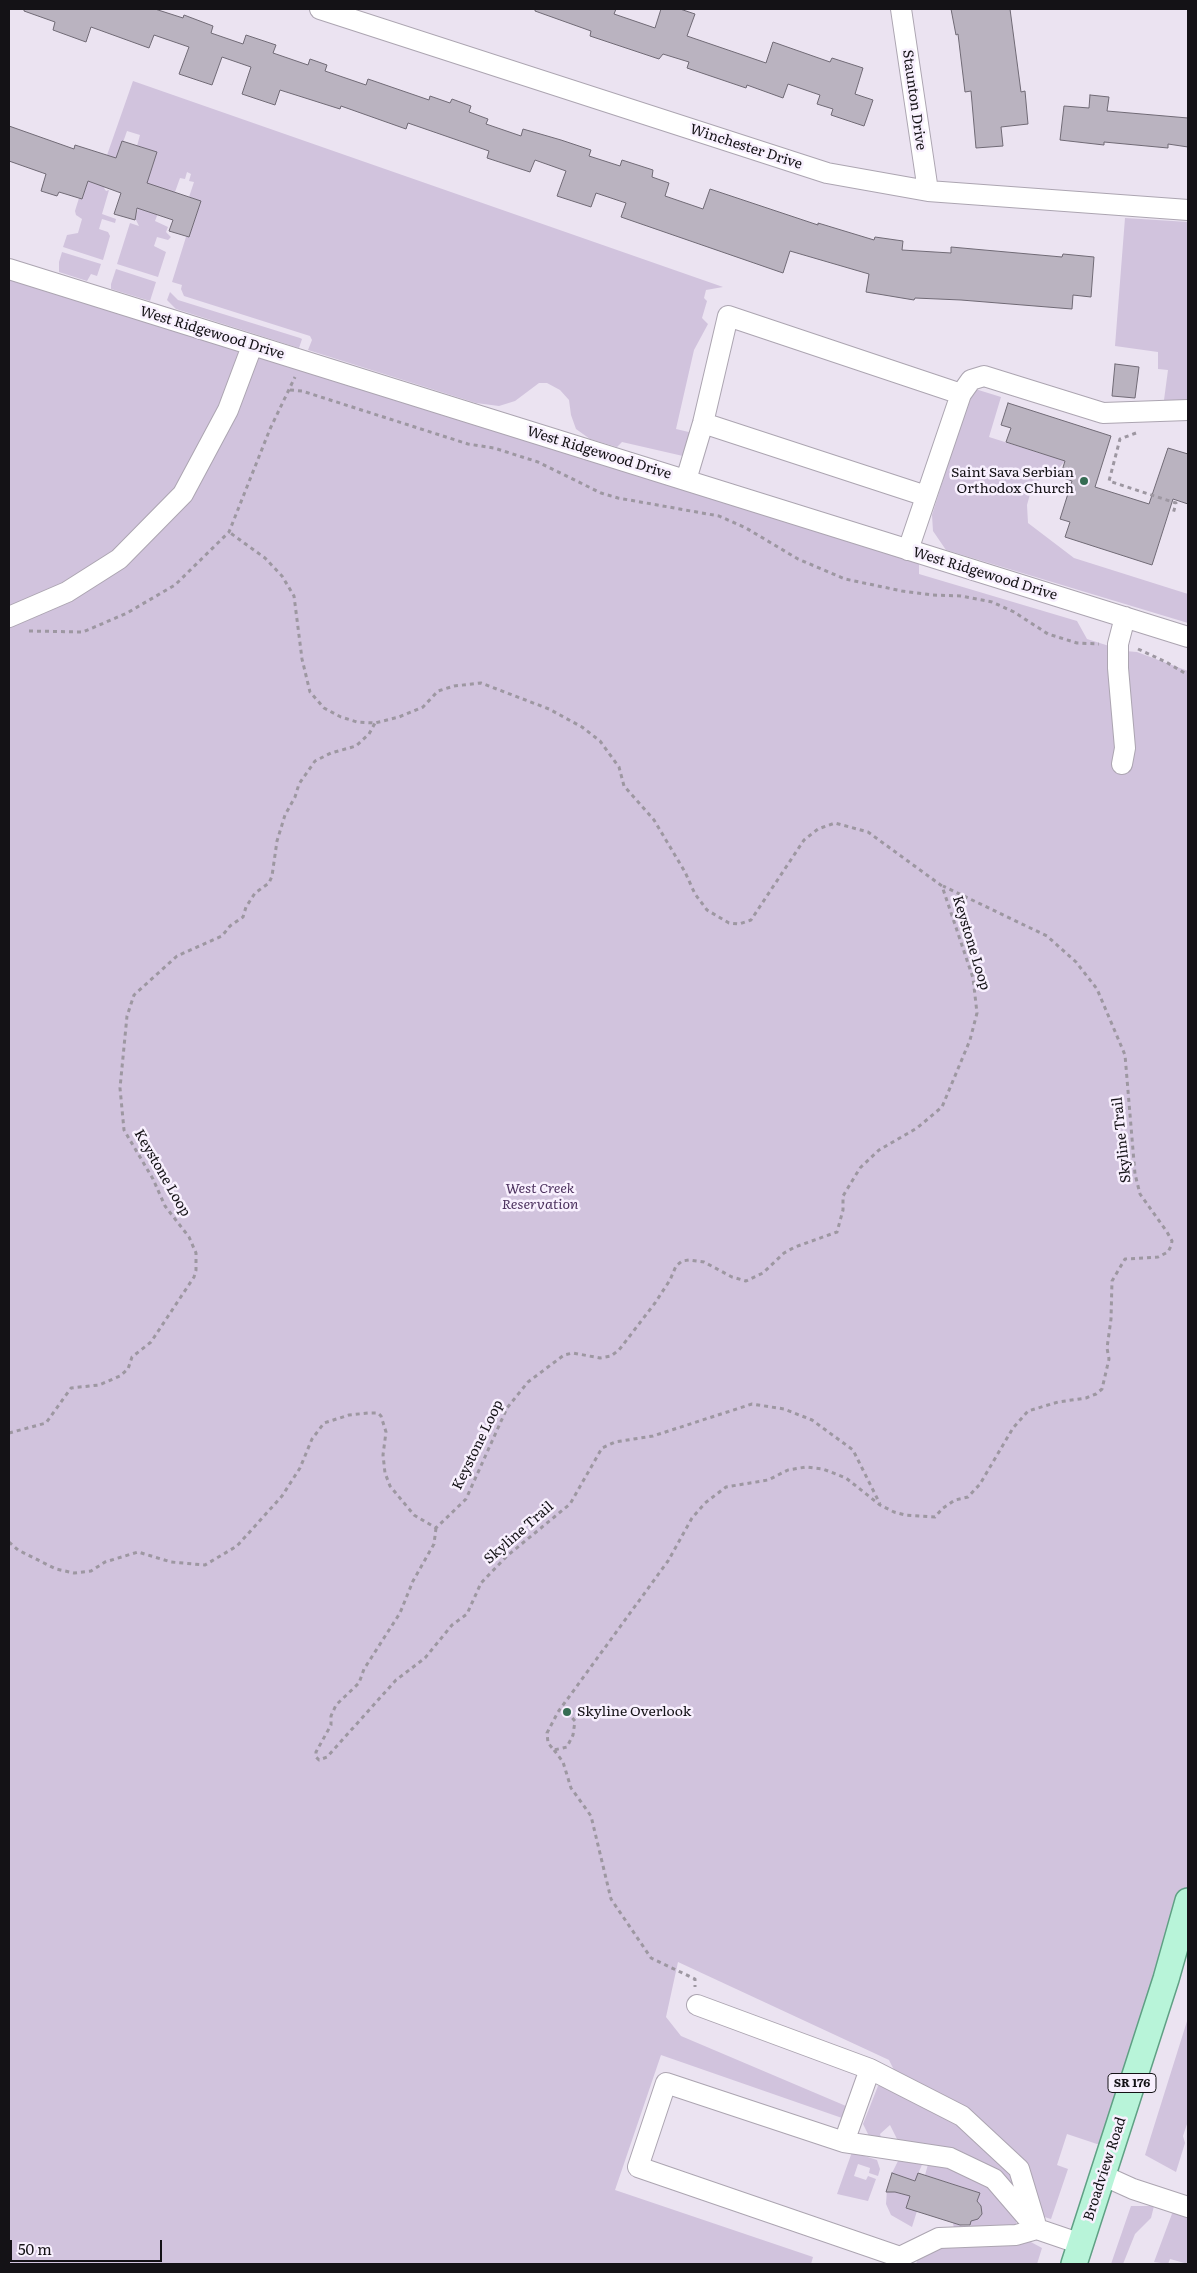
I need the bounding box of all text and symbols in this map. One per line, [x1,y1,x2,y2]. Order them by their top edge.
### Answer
street label: Staunton Drive [899,49,929,151]
street label: Winchester Drive [688,121,804,173]
street label: West Ridgewood Drive [138,303,286,363]
street label: West Ridgewood Drive [525,423,673,483]
place label: Saint Sava Serbian Orthodox Church [951,465,1074,498]
marker: Saint Sava Serbian Orthodox Church [1078,475,1090,487]
street label: West Ridgewood Drive [911,544,1059,604]
street label: Keystone Loop [949,894,993,992]
street label: Skyline Trail [1109,1096,1135,1184]
street label: Keystone Loop [130,1126,194,1220]
park label: West Creek Reservation [502,1181,578,1214]
street label: Keystone Loop [449,1397,507,1493]
street label: Skyline Trail [481,1498,557,1568]
place label: Skyline Overlook [577,1704,691,1720]
marker: Skyline Overlook [561,1706,573,1718]
road number: SR 176 [1108,2074,1156,2092]
street label: Broadview Road [1080,2115,1130,2223]
scale bar [12,2230,165,2262]
text: 50 m [18,2237,52,2260]

